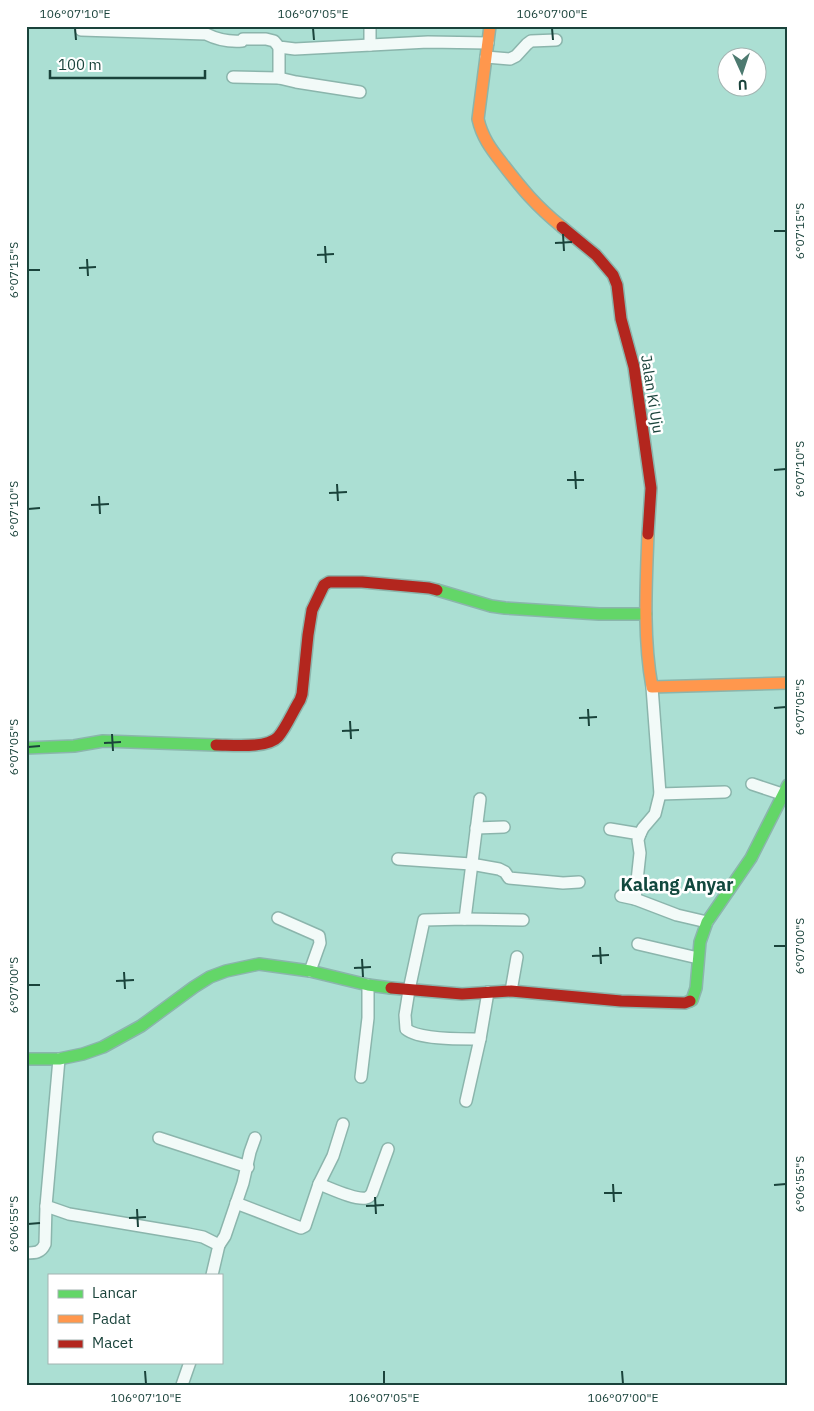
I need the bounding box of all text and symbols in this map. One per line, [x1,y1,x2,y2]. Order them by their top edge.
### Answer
text: 106°07'10"E [40,6,110,21]
text: 106°07'05"E [278,6,348,21]
text: 106°07'00"E [517,6,587,21]
scale bar [50,48,205,80]
north arrow [716,48,766,98]
text: 100 m [58,55,102,74]
text: U [737,76,748,94]
text: 6°07'15"S [792,203,807,259]
text: 6°07'15"S [6,242,21,298]
street label: Jalan Ki Uju [637,353,668,434]
text: 6°07'10"S [792,441,807,497]
text: 6°07'10"S [6,481,21,537]
text: 6°07'05"S [792,679,807,735]
text: 6°07'05"S [6,719,21,775]
district label: Kalang Anyar [621,873,734,896]
text: 6°07'00"S [792,918,807,974]
text: 6°07'00"S [6,957,21,1013]
text: 6°06'55"S [792,1156,807,1212]
text: 6°06'55"S [6,1196,21,1252]
legend [48,1274,222,1364]
text: Lancar [92,1283,138,1302]
text: Padat [92,1309,131,1328]
text: Macet [92,1333,133,1352]
text: 106°07'10"E [111,1390,181,1405]
text: 106°07'05"E [349,1390,419,1405]
text: 106°07'00"E [588,1390,658,1405]

